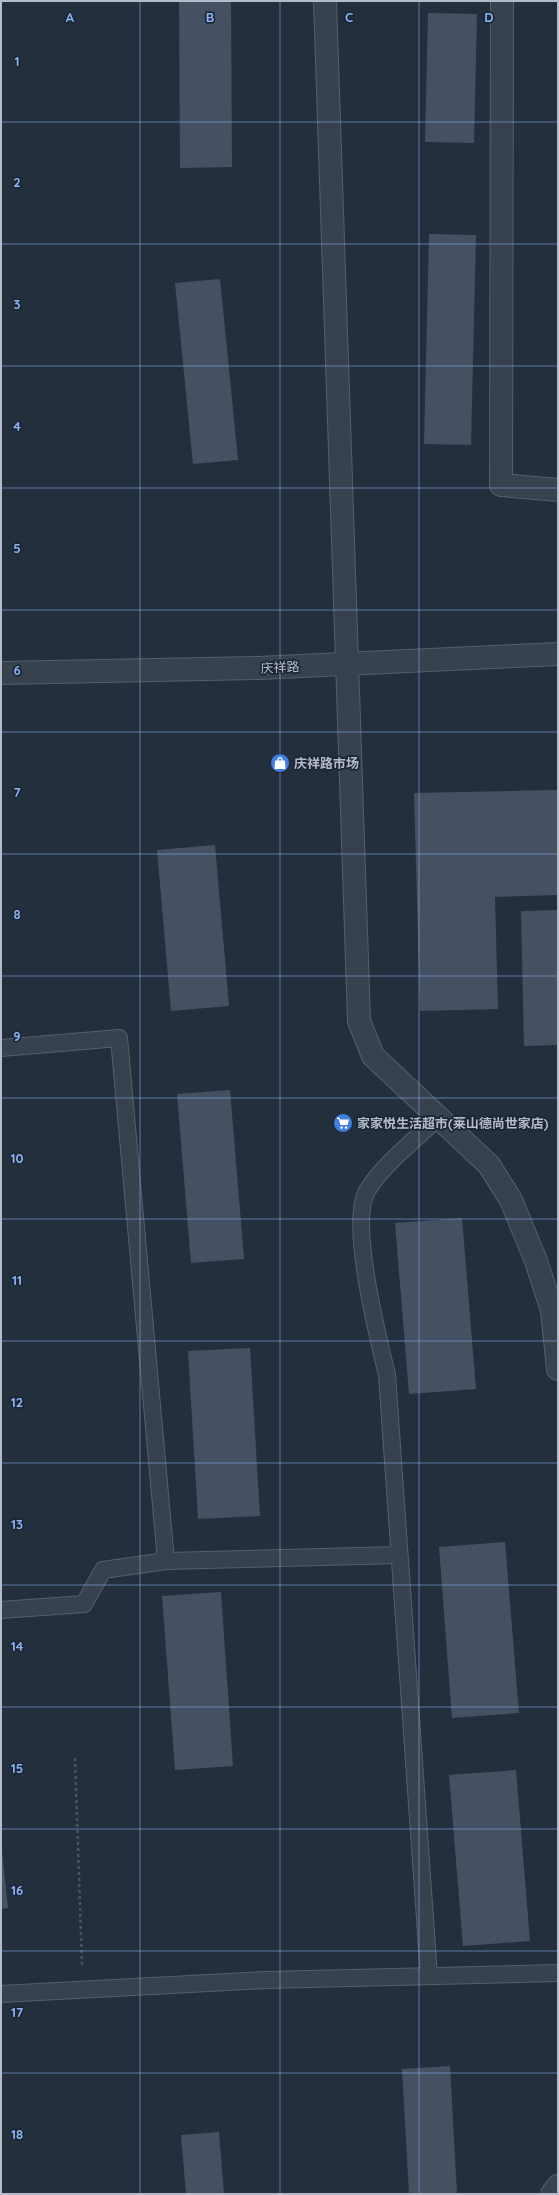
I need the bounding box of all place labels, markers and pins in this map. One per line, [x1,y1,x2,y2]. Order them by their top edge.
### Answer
shop icon: 庆祥路市场 [269,752,291,774]
place label: 庆祥路市场 [294,755,359,771]
supermarket icon: 家家悦生活超市(莱山德尚世家店) [332,1112,354,1134]
place label: 家家悦生活超市(莱山德尚世家店) [357,1115,549,1131]

